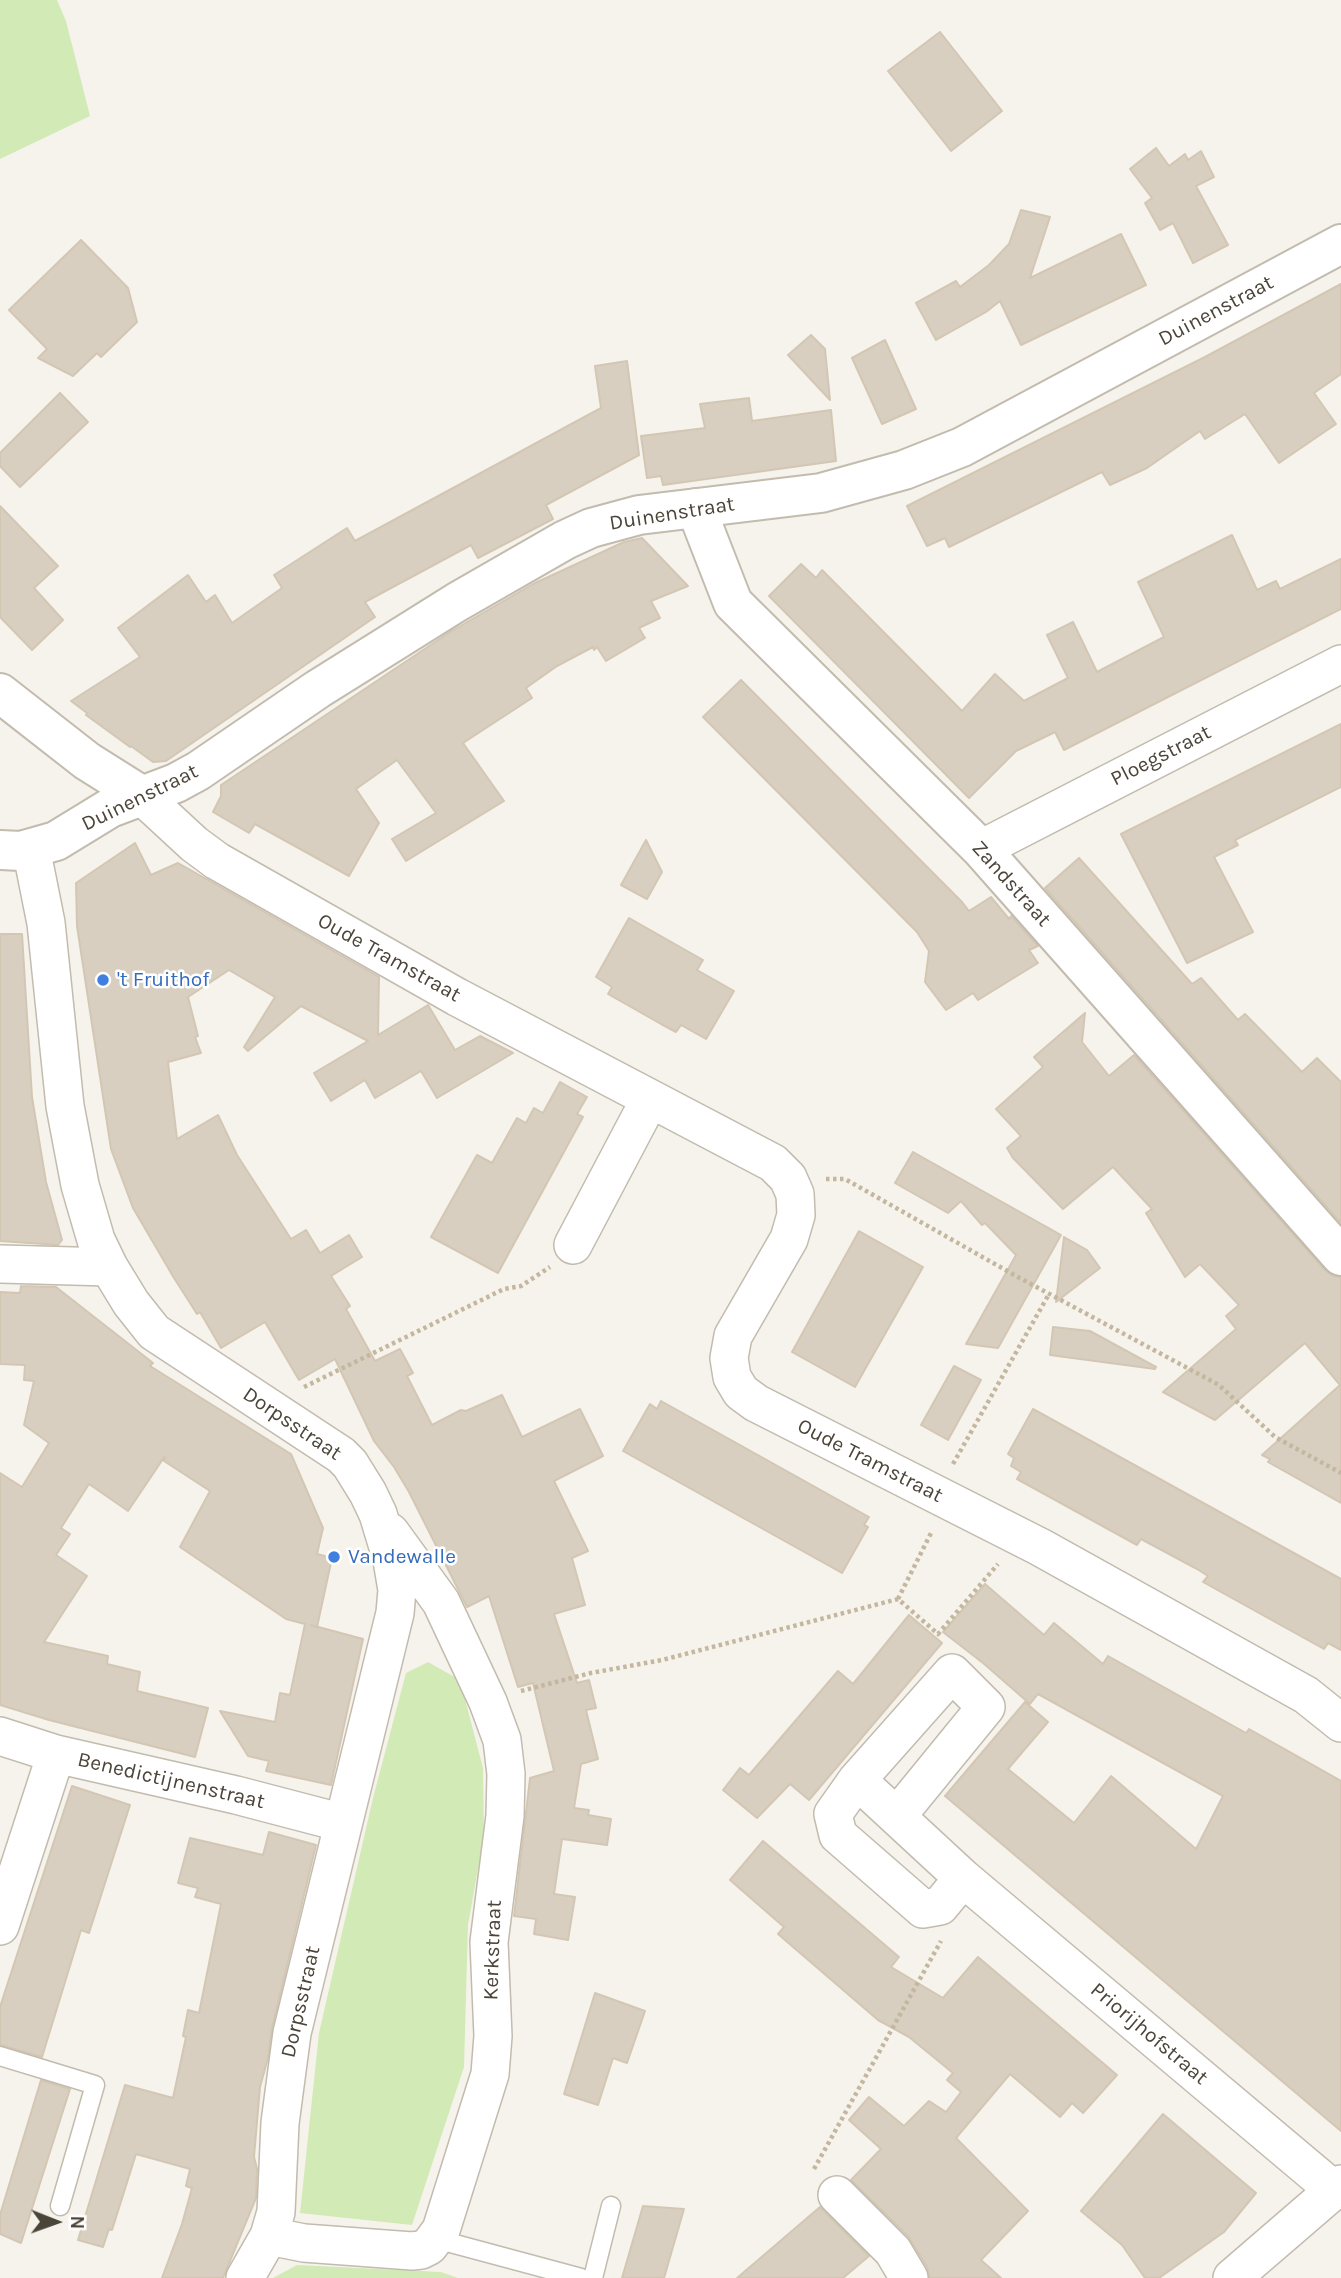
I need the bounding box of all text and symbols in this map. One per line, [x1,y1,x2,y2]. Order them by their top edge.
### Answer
street label: Duinenstraat [1154,270,1278,352]
street label: Duinenstraat [608,492,736,536]
street label: Ploegstraat [1107,720,1215,792]
street label: Duinenstraat [78,759,202,837]
street label: Zandstraat [966,836,1056,932]
street label: Oude Tramstraat [313,908,465,1008]
place label: 't Fruithof [117,967,210,993]
marker: 't Fruithof [95,972,111,988]
street label: Dorpsstraat [238,1382,346,1466]
street label: Oude Tramstraat [793,1413,947,1509]
place label: Vandewalle [348,1544,456,1570]
marker: Vandewalle [326,1549,342,1565]
street label: Benedictijnenstraat [75,1747,267,1815]
street label: Kerkstraat [479,1899,507,2001]
street label: Dorpsstraat [276,1944,326,2060]
street label: Priorijhofstraat [1085,1978,1213,2090]
north arrow [21,2187,91,2257]
text: N [66,2215,88,2229]

